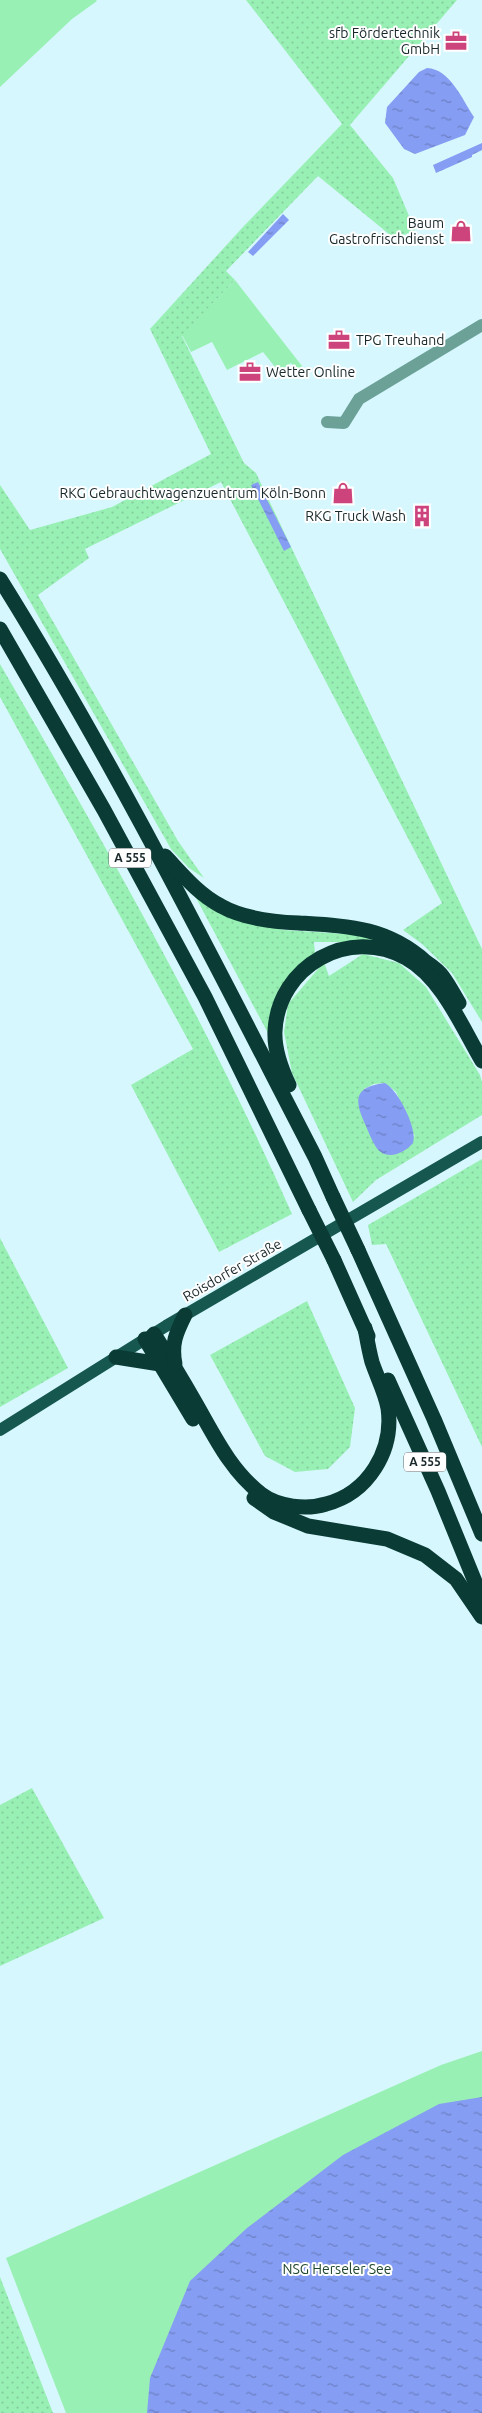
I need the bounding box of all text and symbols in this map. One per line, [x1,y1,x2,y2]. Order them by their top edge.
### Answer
place label: sfb Fördertechnik GmbH [329,25,440,57]
office icon: sfb Fördertechnik GmbH [443,28,469,54]
place label: Baum Gastrofrischdienst [329,215,444,247]
shop icon: Baum Gastrofrischdienst [448,218,474,244]
office icon: TPG Treuhand [326,327,352,353]
place label: TPG Treuhand [356,332,444,348]
office icon: Wetter Online [237,359,263,385]
place label: Wetter Online [266,364,355,380]
shop icon: RKG Gebrauchtwagenzuentrum Köln-Bonn [330,480,356,506]
place label: RKG Gebrauchtwagenzuentrum Köln-Bonn [60,485,326,501]
building icon: RKG Truck Wash [409,503,435,529]
place label: RKG Truck Wash [305,508,406,524]
road number: A 555 [109,848,151,868]
street label: Roisdorfer Straße [180,1235,284,1305]
road number: A 555 [404,1452,446,1471]
park label: NSG Herseler See [282,2261,392,2277]

